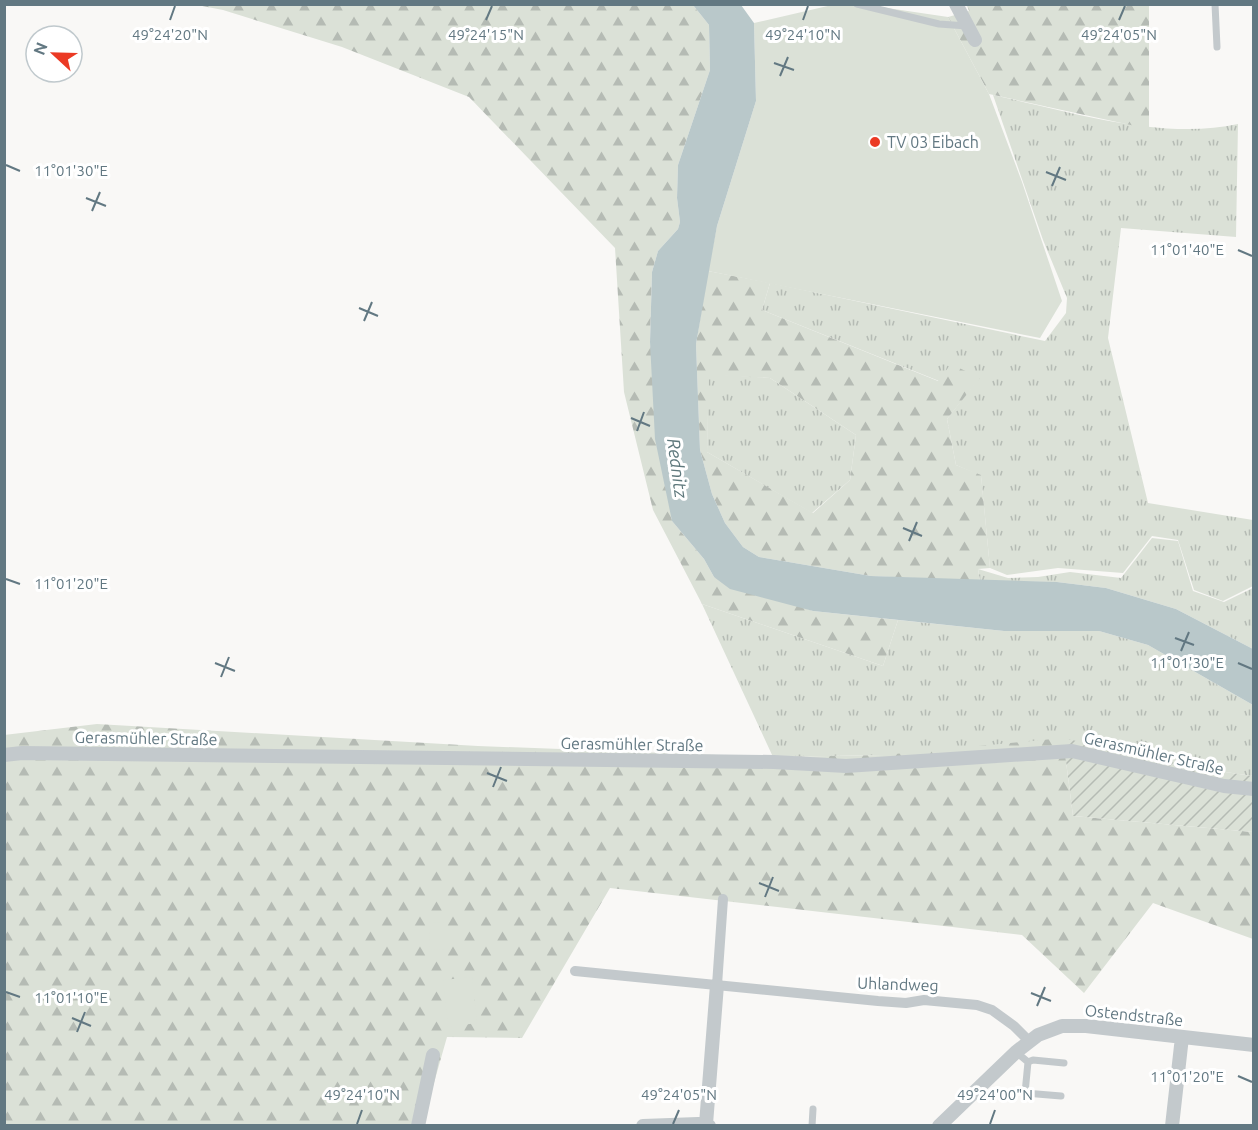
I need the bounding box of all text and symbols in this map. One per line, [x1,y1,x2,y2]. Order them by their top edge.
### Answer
north arrow [24,24,84,84]
text: 49°24'20"N [132,26,208,43]
text: 49°24'15"N [448,26,524,43]
text: 49°24'10"N [765,26,841,43]
text: 49°24'05"N [1081,26,1157,43]
text: N [30,39,51,57]
place label: TV 03 Eibach [887,133,979,151]
marker: TV 03 Eibach [868,135,882,149]
text: 11°01'30"E [34,162,108,179]
text: 11°01'40"E [1150,241,1224,258]
water label: Rednitz [664,437,692,500]
text: 11°01'20"E [34,575,108,592]
text: 11°01'30"E [1150,654,1224,671]
street label: Gerasmühler Straße [74,728,218,748]
street label: Gerasmühler Straße [1082,728,1226,778]
street label: Gerasmühler Straße [560,734,704,754]
street label: Uhlandweg [857,974,939,994]
text: 11°01'10"E [34,989,108,1006]
street label: Ostendstraße [1084,1001,1184,1029]
text: 11°01'20"E [1150,1068,1224,1085]
text: 49°24'10"N [324,1086,400,1103]
text: 49°24'05"N [641,1086,717,1103]
text: 49°24'00"N [957,1086,1033,1103]

